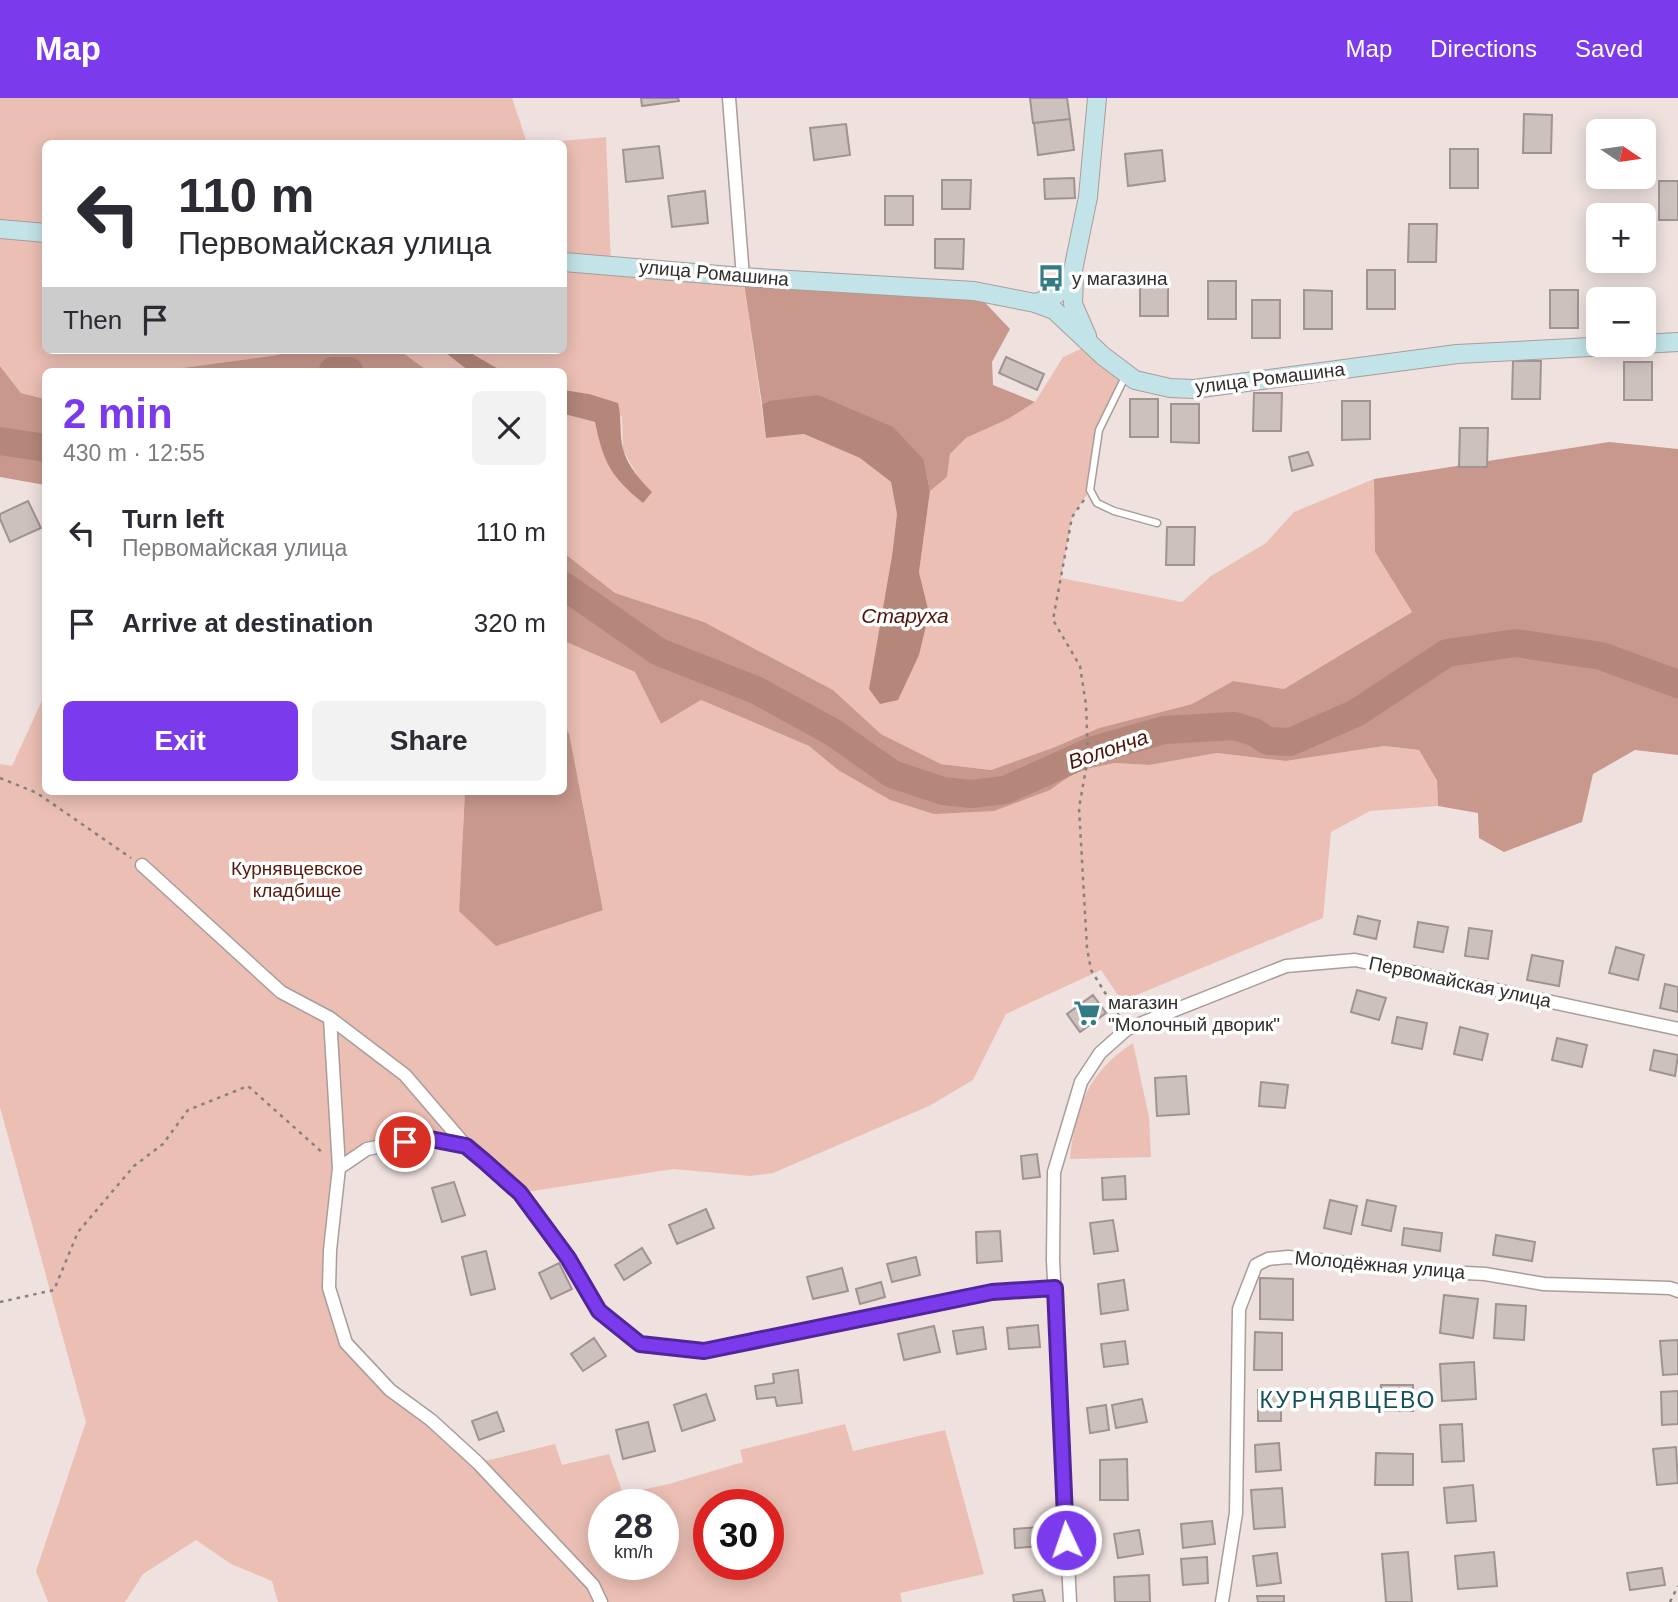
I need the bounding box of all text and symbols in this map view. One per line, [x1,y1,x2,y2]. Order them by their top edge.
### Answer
text: Map [35,30,101,67]
text: Map [1346,35,1392,62]
text: Directions [1430,35,1537,62]
text: Saved [1575,35,1643,62]
north arrow [1586,119,1656,189]
map controls [1586,119,1656,357]
icon: left [63,168,154,259]
text: 110 m [178,168,314,222]
button: + [1586,203,1656,273]
text: Первомайская улица [178,225,491,261]
street label: улица Ромашина [638,256,790,290]
bus stop icon: у магазина [1036,263,1066,293]
place label: у магазина [1072,268,1168,289]
button: − [1586,287,1656,357]
icon: arrive [136,301,174,339]
text: Then [63,305,122,335]
street label: улица Ромашина [1194,358,1346,398]
text: 2 min [63,390,173,437]
button: close [472,391,546,465]
text: 430 m · 12:55 [63,440,205,466]
text: Turn left [122,504,224,534]
icon: left [63,514,101,552]
text: 110 m [476,517,546,547]
text: Первомайская улица [122,535,347,561]
water label: Старуха [861,604,949,627]
icon: arrive [63,605,101,643]
text: Arrive at destination [122,608,373,638]
text: 320 m [474,608,546,638]
button: Exit [63,701,298,781]
button: Share [312,701,546,781]
water label: Волонча [1065,725,1151,773]
park label: Курнявцевское кладбище [231,858,363,901]
street label: Первомайская улица [1367,952,1554,1012]
place label: магазин "Молочный дворик" [1108,992,1280,1035]
supermarket icon: магазин "Молочный дворик" [1072,998,1102,1028]
pin [375,1112,435,1172]
icon: arrive [386,1123,424,1161]
street label: Молодёжная улица [1294,1247,1466,1283]
district label: КУРНЯВЦЕВО [1260,1387,1437,1413]
speed limit sign: 30 [693,1489,784,1580]
position arrow [1029,1503,1103,1577]
text: 28 [614,1506,653,1545]
text: km/h [614,1542,653,1562]

